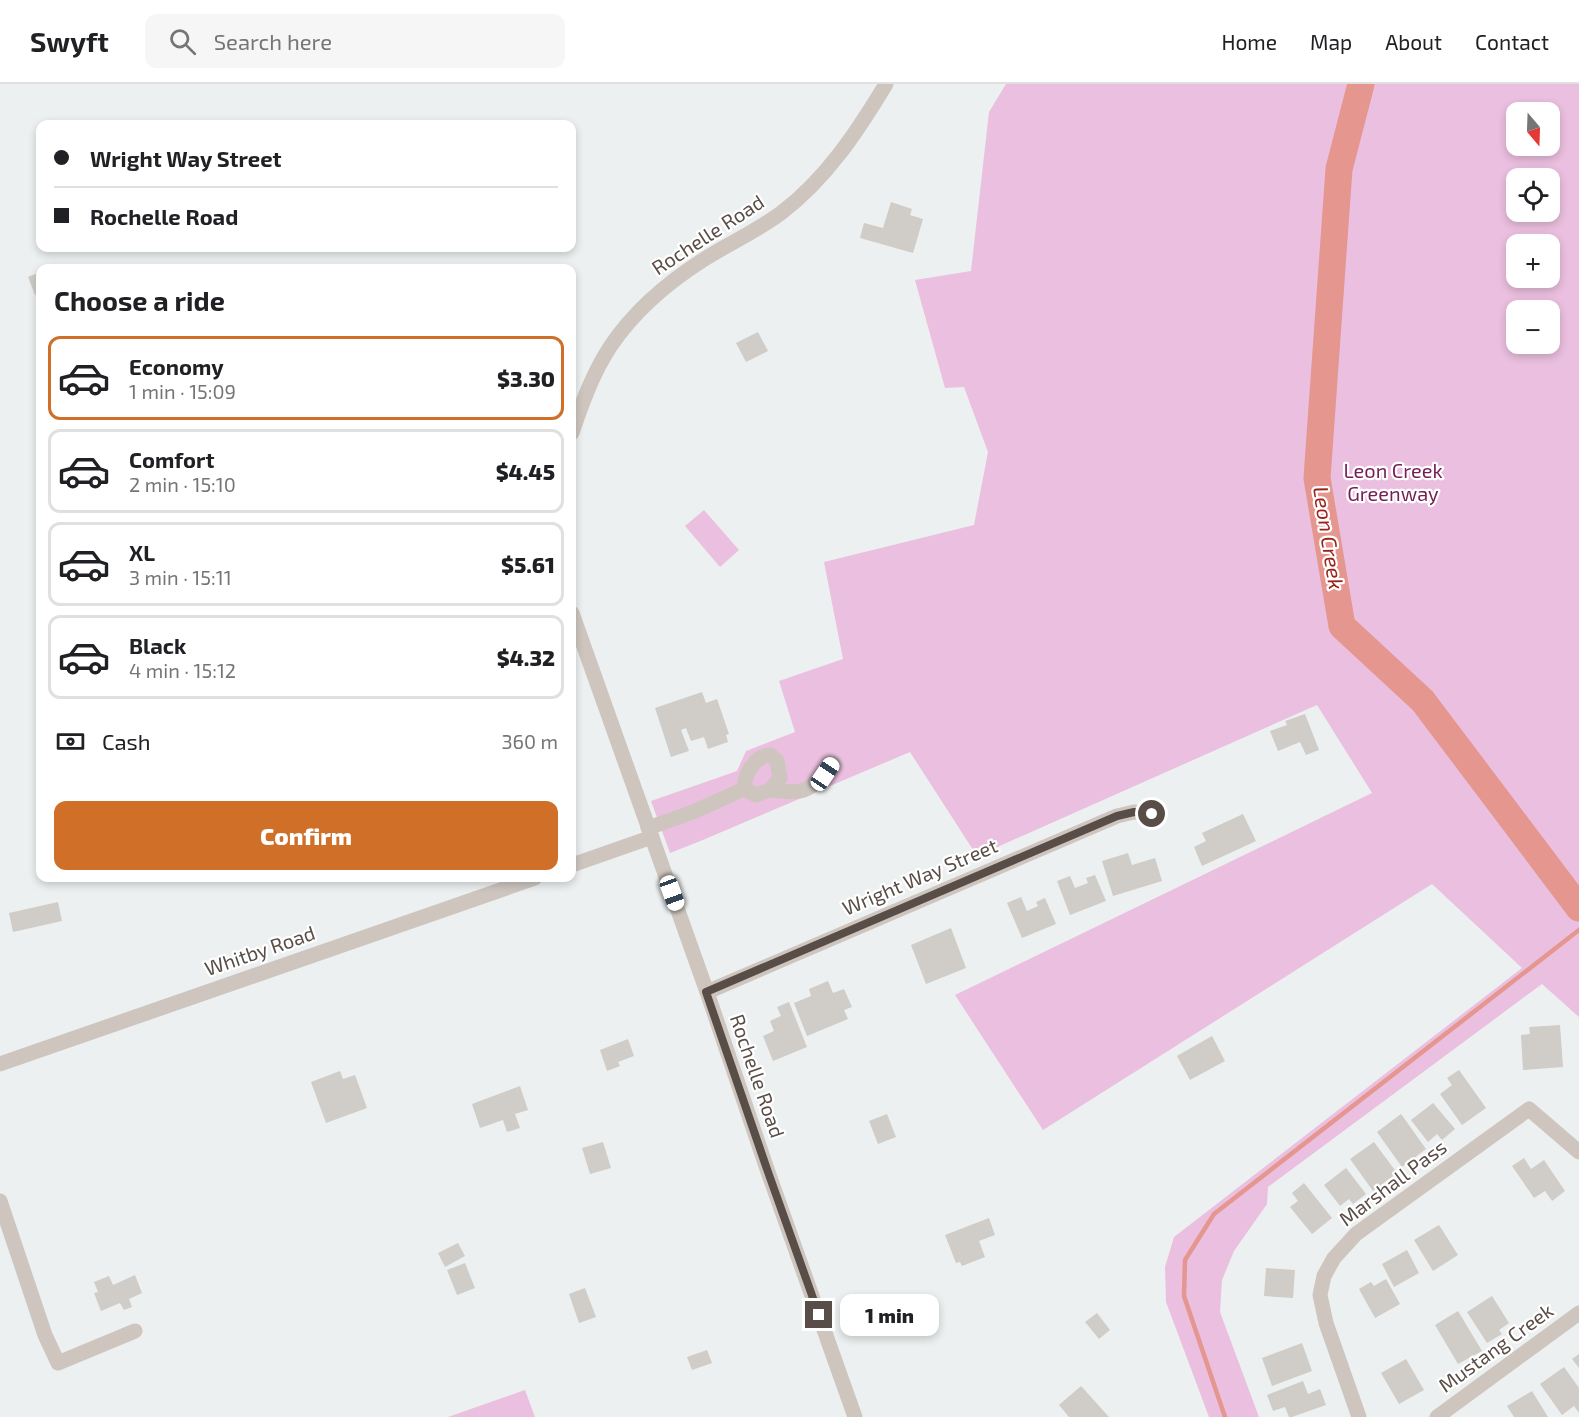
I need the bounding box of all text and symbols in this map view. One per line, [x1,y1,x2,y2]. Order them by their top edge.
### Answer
search box [145,14,565,68]
text: Swyft [30,24,109,58]
icon: search [166,25,199,58]
text: Search here [214,28,332,54]
text: Home [1221,29,1277,54]
text: Map [1310,29,1352,54]
text: About [1385,29,1442,54]
text: Contact [1475,29,1549,54]
north arrow [1506,102,1560,156]
map controls [1506,102,1560,354]
text: Wright Way Street [90,145,282,171]
button: locate [1506,168,1560,222]
street label: Rochelle Road [647,189,768,279]
text: Rochelle Road [90,203,238,229]
button: + [1506,234,1560,288]
text: Choose a ride [54,284,225,316]
button: − [1506,300,1560,354]
icon: car [57,351,111,405]
text: Economy [129,353,224,379]
text: $3.30 [497,365,555,391]
text: 1 min · 15:09 [129,379,236,403]
icon: car [57,444,111,498]
text: Comfort [129,446,214,472]
text: $4.45 [496,458,555,484]
park label: Leon Creek Greenway [1343,458,1443,505]
text: 2 min · 15:10 [129,472,236,496]
water label: Leon Creek [1309,484,1350,591]
icon: car [57,537,111,591]
text: XL [129,539,155,565]
text: $5.61 [501,551,555,577]
text: 3 min · 15:11 [129,565,232,589]
icon: car [57,630,111,684]
text: Black [129,632,186,658]
text: $4.32 [497,644,555,670]
text: 4 min · 15:12 [129,658,236,682]
icon: cash [54,725,87,758]
text: Cash [102,728,151,754]
text: 360 m [501,729,558,753]
car [807,754,843,794]
route start [1138,800,1165,827]
button: Confirm [54,801,558,870]
street label: Wright Way Street [838,832,1001,920]
car [657,873,687,913]
street label: Whitby Road [201,920,318,980]
street label: Rochelle Road [726,1011,790,1141]
street label: Marshall Pass [1334,1134,1451,1230]
callout: 1 min [840,1294,939,1336]
street label: Mustang Creek [1433,1298,1557,1397]
route end [805,1301,832,1328]
text: 1 min [865,1303,914,1327]

